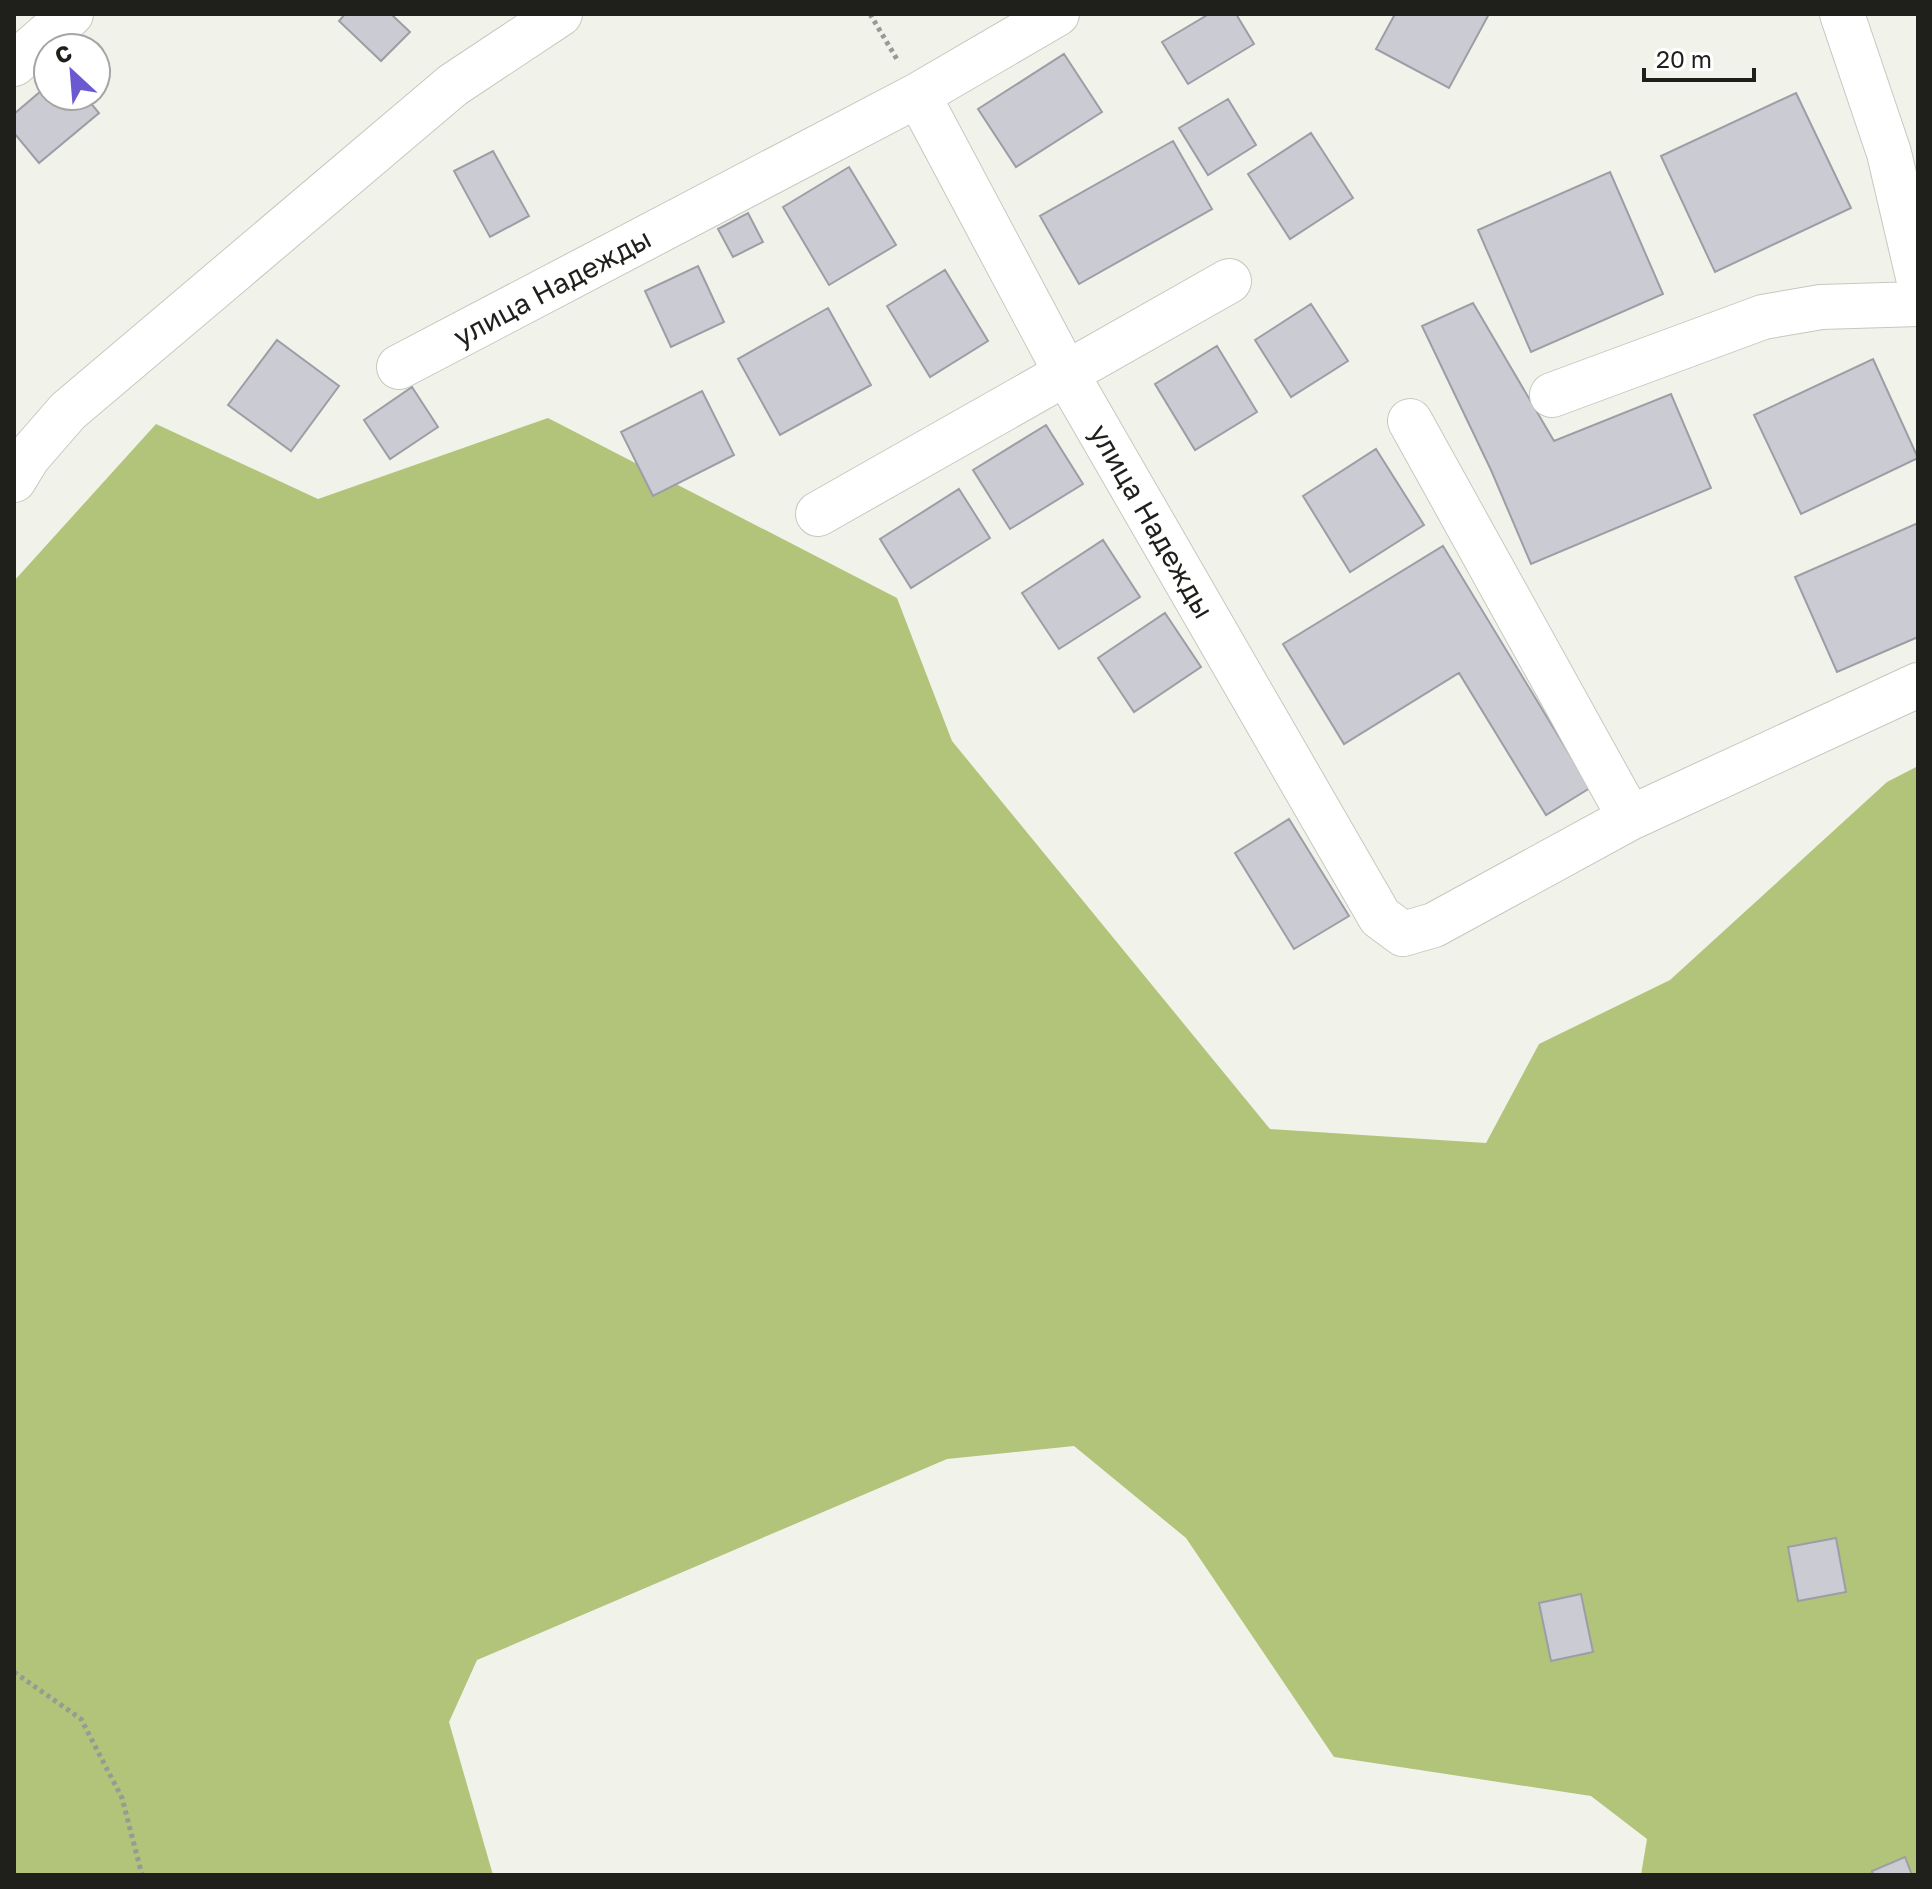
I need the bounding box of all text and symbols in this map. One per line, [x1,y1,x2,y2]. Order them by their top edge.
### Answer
north arrow [32,32,112,112]
scale bar [1644,32,1754,82]
text: С [50,38,76,69]
text: 20 m [1656,44,1712,73]
street label: улица Надежды [448,221,656,353]
street label: улица Надежды [1083,418,1221,624]

